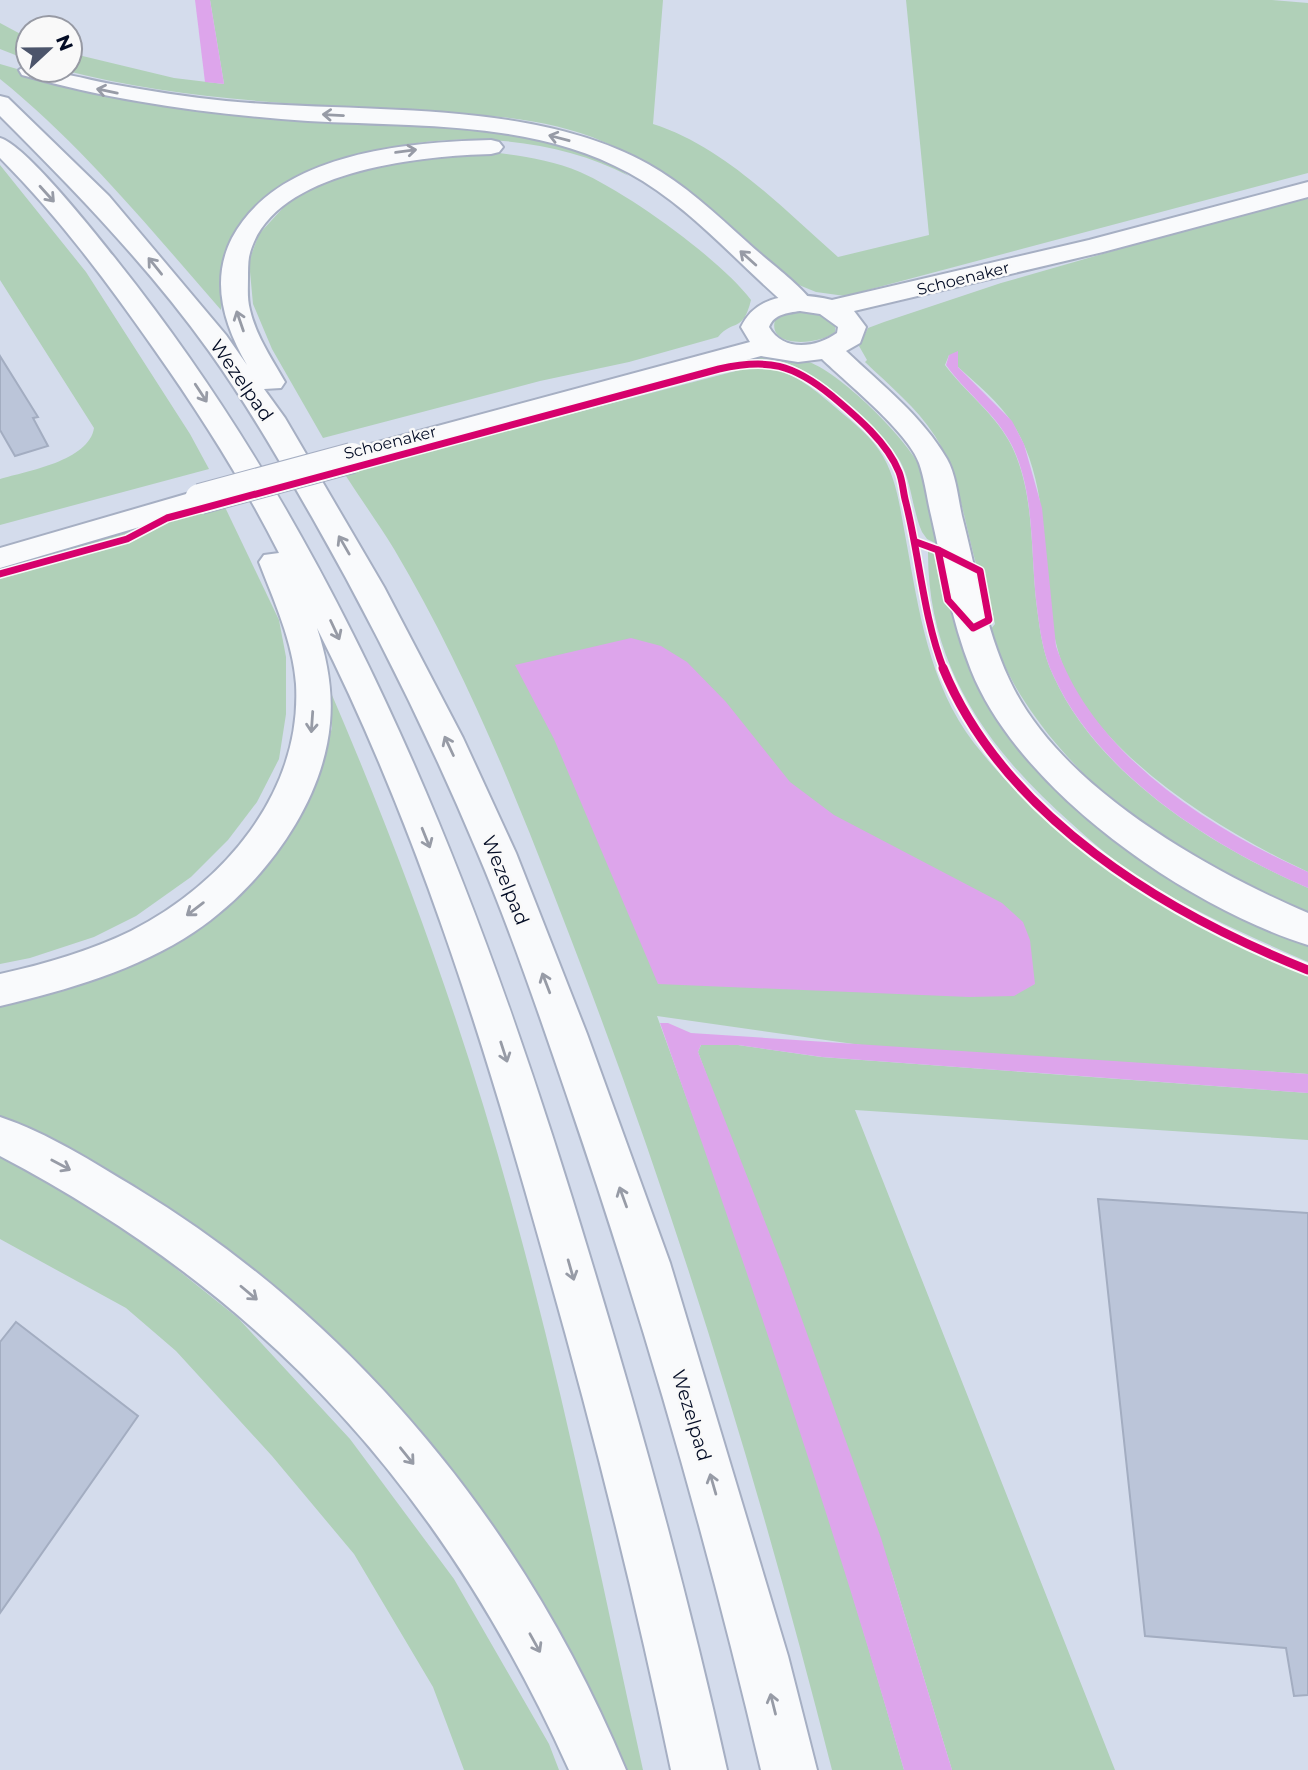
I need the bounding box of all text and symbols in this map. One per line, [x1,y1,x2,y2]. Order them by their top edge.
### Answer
north arrow [14,14,84,84]
text: N [51,31,78,54]
one-way arrow [96,83,119,97]
one-way arrow [322,108,345,121]
one-way arrow [548,131,570,144]
one-way arrow [394,145,417,158]
one-way arrow [39,185,56,202]
one-way arrow [740,250,757,267]
one-way arrow [147,258,162,276]
street label: Schoenaker [915,258,1011,299]
one-way arrow [233,311,245,333]
street label: Wezelpad [205,335,278,426]
one-way arrow [194,383,209,402]
street label: Schoenaker [342,422,438,463]
one-way arrow [336,535,350,555]
one-way arrow [328,619,342,640]
one-way arrow [305,711,318,733]
one-way arrow [442,736,455,757]
one-way arrow [421,827,434,849]
street label: Wezelpad [477,832,534,928]
one-way arrow [186,902,205,917]
one-way arrow [539,973,552,994]
one-way arrow [499,1041,511,1063]
one-way arrow [51,1158,71,1172]
one-way arrow [616,1187,629,1209]
one-way arrow [565,1258,578,1280]
one-way arrow [239,1285,257,1301]
street label: Wezelpad [667,1367,716,1464]
one-way arrow [399,1446,415,1464]
one-way arrow [705,1474,718,1496]
one-way arrow [528,1633,542,1653]
one-way arrow [766,1693,779,1716]

